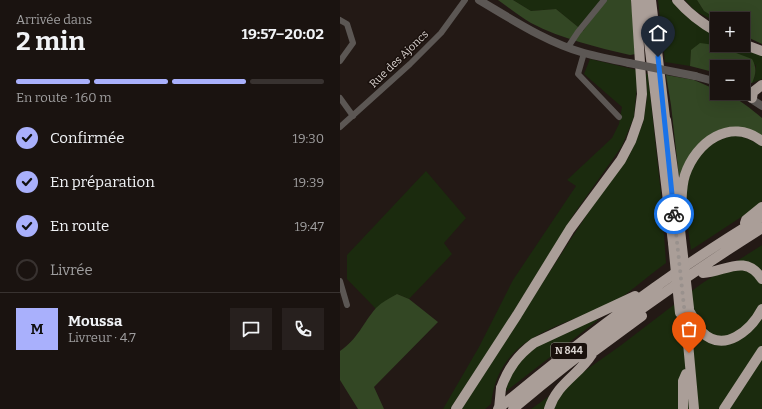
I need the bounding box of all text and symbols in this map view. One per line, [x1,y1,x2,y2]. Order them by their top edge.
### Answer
text: Arrivée dans [16,12,92,27]
map controls [710,12,750,100]
button: + [710,12,750,52]
pin [641,16,675,57]
icon: home [647,22,669,44]
text: 19:57–20:02 [241,25,324,43]
text: 2 min [16,26,85,57]
street label: Rue des Ajoncs [367,28,431,90]
button: − [710,60,750,100]
text: En route · 160 m [16,90,112,105]
icon: check [16,127,38,149]
text: Confirmée [50,129,124,147]
text: 19:30 [293,131,324,146]
icon: check [16,171,38,193]
text: En préparation [50,173,155,191]
text: 19:39 [293,175,324,190]
courier [654,194,694,234]
icon: bike [663,203,685,225]
icon: check [16,215,38,237]
text: En route [50,217,109,235]
text: 19:47 [294,219,324,234]
text: Livrée [50,261,93,279]
button: chat [230,308,272,350]
button: phone [282,308,324,350]
text: Moussa [68,312,122,330]
pin [672,312,706,353]
icon: bag [678,318,700,340]
text: M [30,320,44,338]
text: Livreur · 4.7 [68,330,136,345]
road number: N 844 [551,343,587,359]

